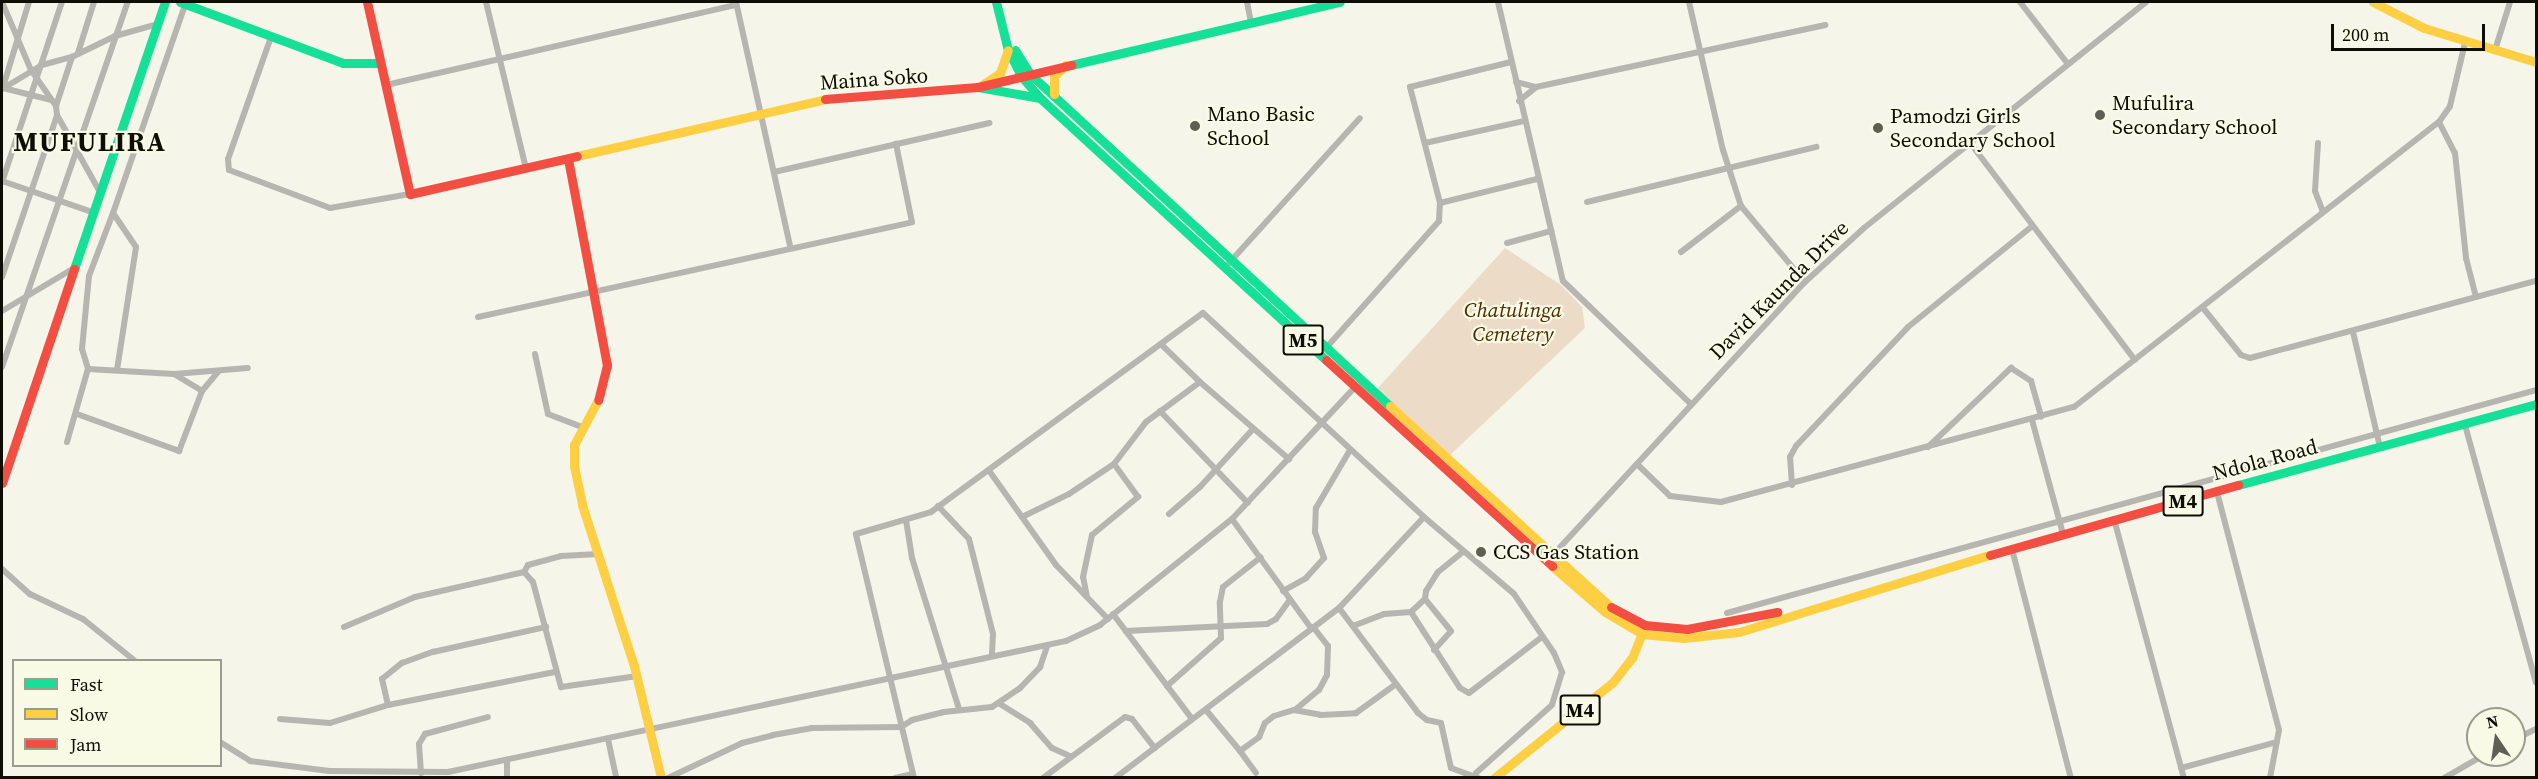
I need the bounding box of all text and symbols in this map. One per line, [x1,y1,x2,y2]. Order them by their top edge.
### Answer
scale bar [2334,12,2488,50]
text: 200 m [2342,22,2389,47]
street label: Maina Soko [819,63,929,95]
place label: Mufulira Secondary School [2112,90,2277,140]
place label: Mano Basic School [1207,101,1315,151]
place label: Pamodzi Girls Secondary School [1890,103,2055,153]
marker: Mufulira Secondary School [2093,108,2107,122]
marker: Mano Basic School [1188,119,1202,133]
marker: Pamodzi Girls Secondary School [1871,121,1885,135]
district label: MUFULIRA [13,126,167,158]
street label: David Kaunda Drive [1704,215,1854,365]
park label: Chatulinga Cemetery [1464,297,1562,347]
road number: M5 [1282,323,1324,357]
street label: Ndola Road [2210,434,2320,486]
road number: M4 [2162,484,2204,518]
place label: CCS Gas Station [1493,539,1640,565]
marker: CCS Gas Station [1474,545,1488,559]
legend [12,659,222,767]
text: Fast [70,672,103,697]
road number: M4 [1559,693,1601,727]
text: Slow [70,702,108,727]
north arrow [2466,707,2526,767]
text: N [2484,709,2501,733]
text: Jam [70,732,102,757]

